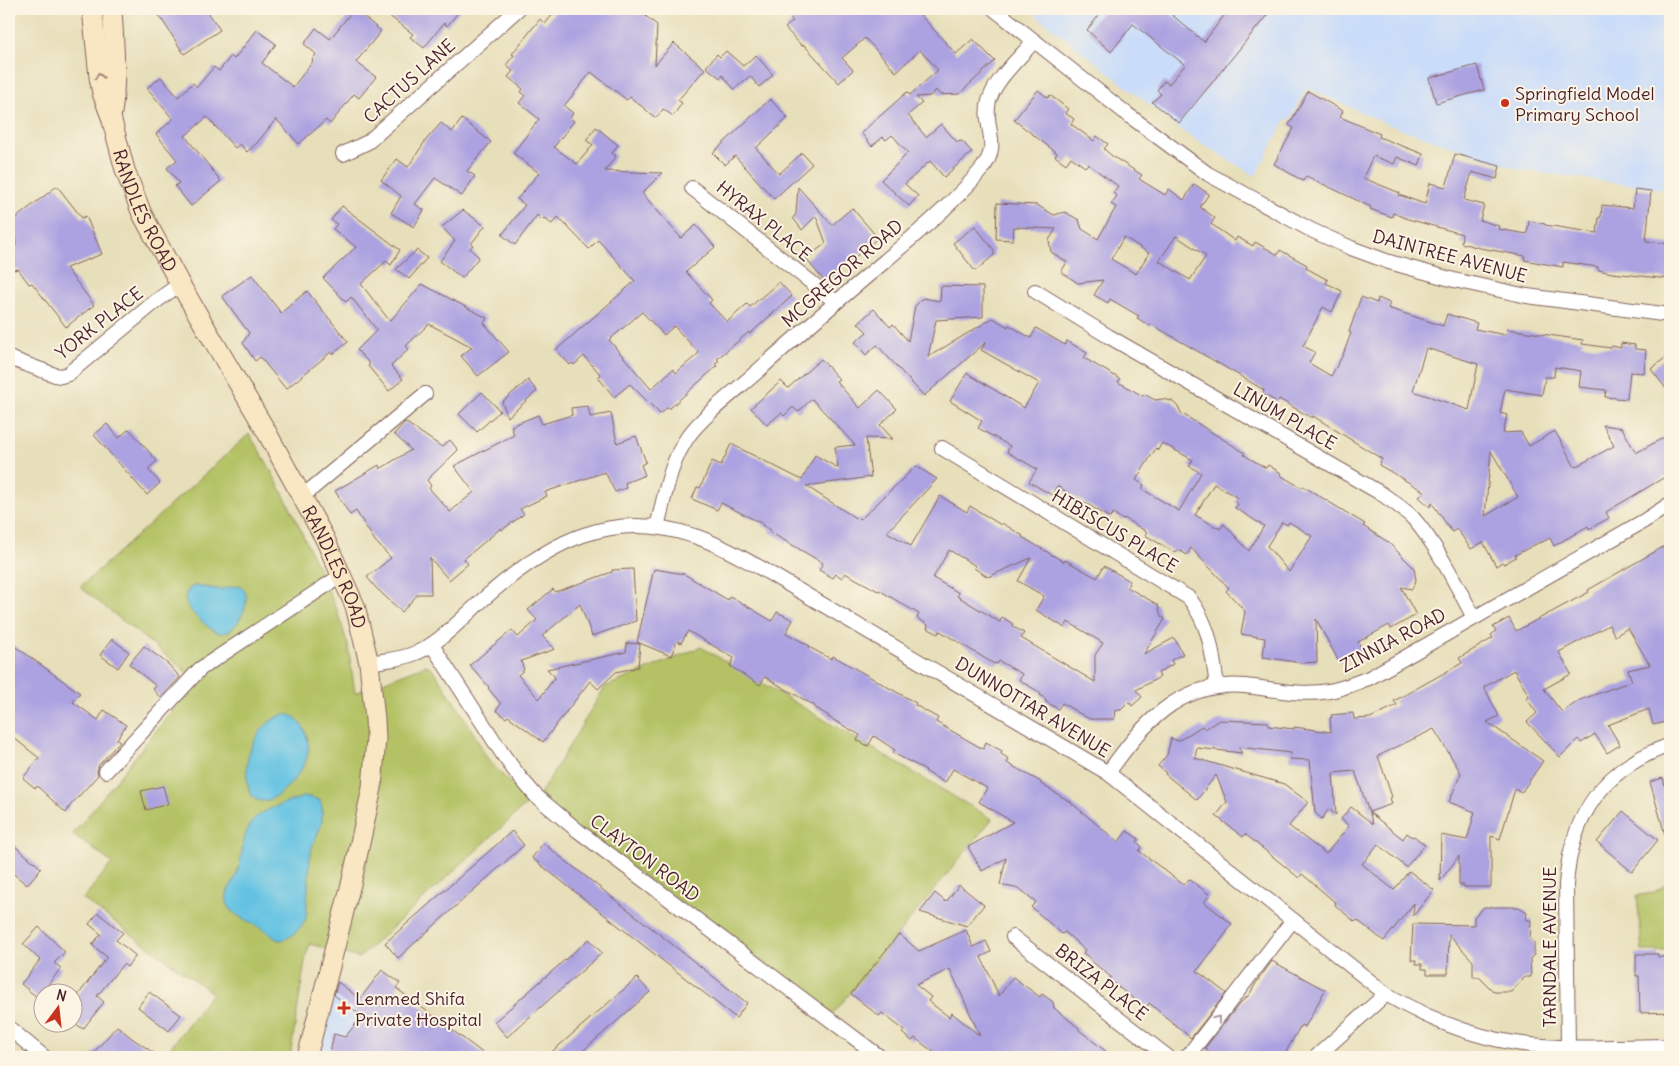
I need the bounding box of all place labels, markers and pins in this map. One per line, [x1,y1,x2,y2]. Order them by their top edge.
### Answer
place label: Springfield Model Primary School [1515,82,1654,126]
marker: Springfield Model Primary School [1499,97,1511,109]
place label: Lenmed Shifa Private Hospital [355,987,482,1031]
marker: Lenmed Shifa Private Hospital [337,1001,351,1015]

